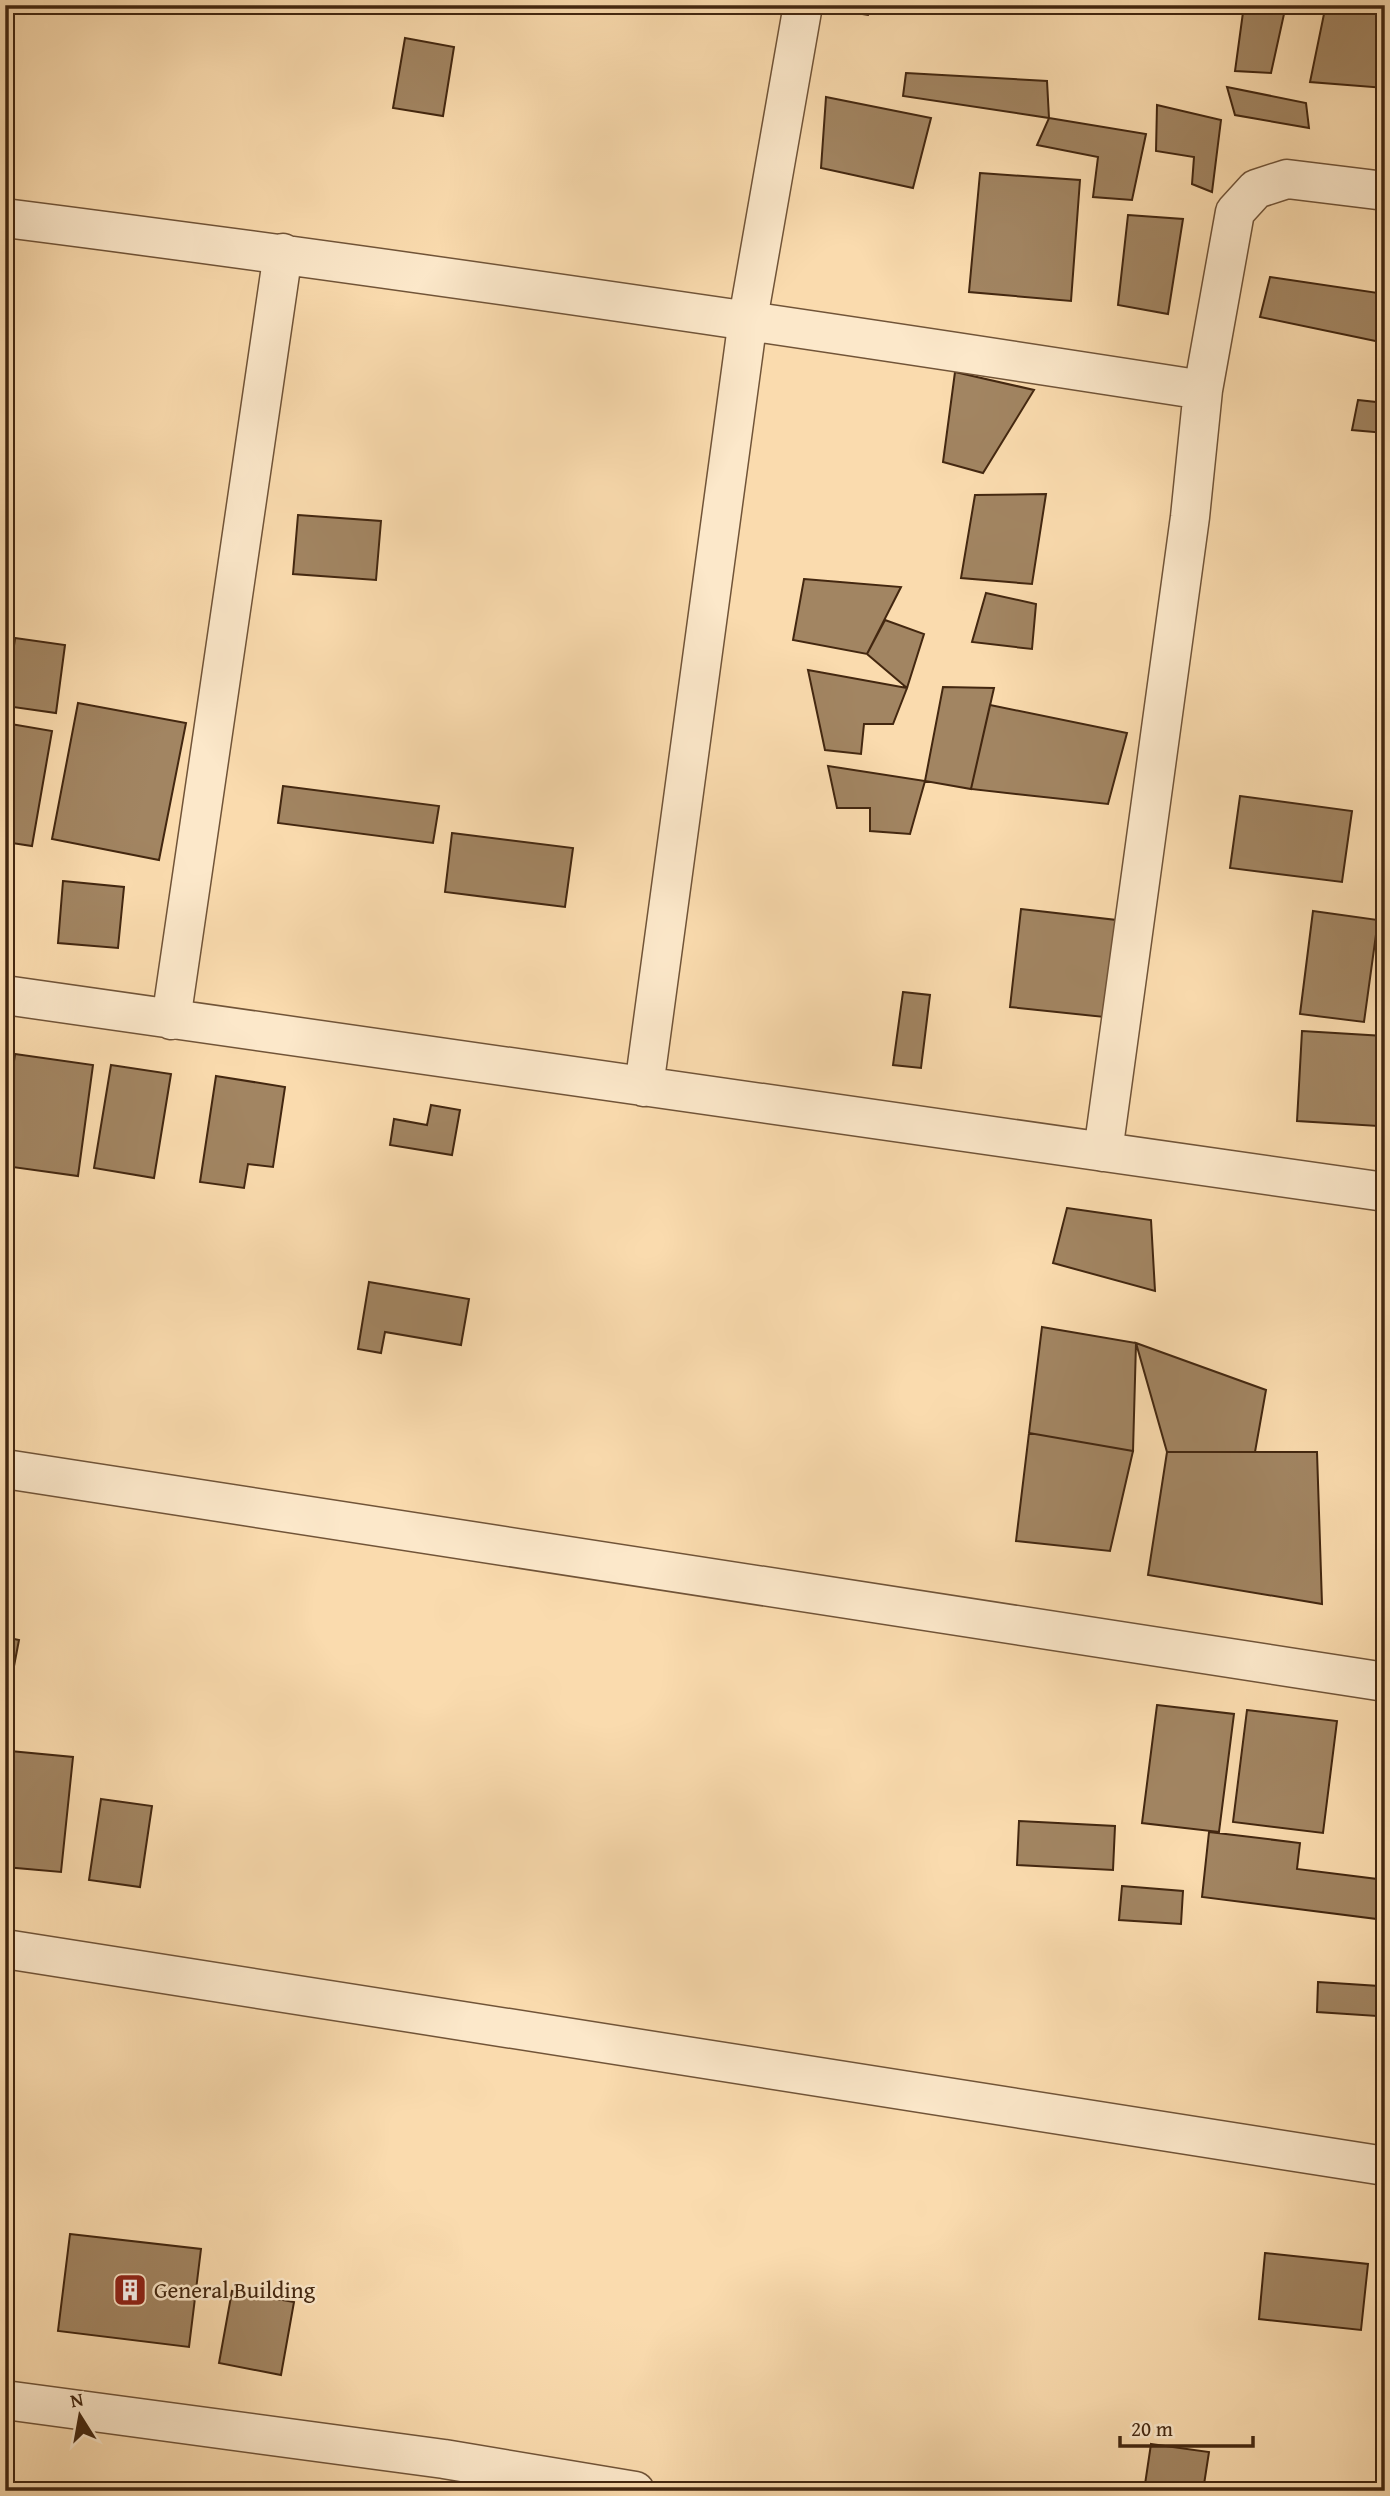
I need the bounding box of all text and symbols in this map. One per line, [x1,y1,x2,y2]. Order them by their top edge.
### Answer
building icon: General Building [111,2271,149,2309]
place label: General Building [154,2273,316,2306]
north arrow [46,2380,116,2450]
text: N [68,2384,86,2414]
scale bar [1120,2405,1254,2449]
text: 20 m [1131,2413,1173,2444]

